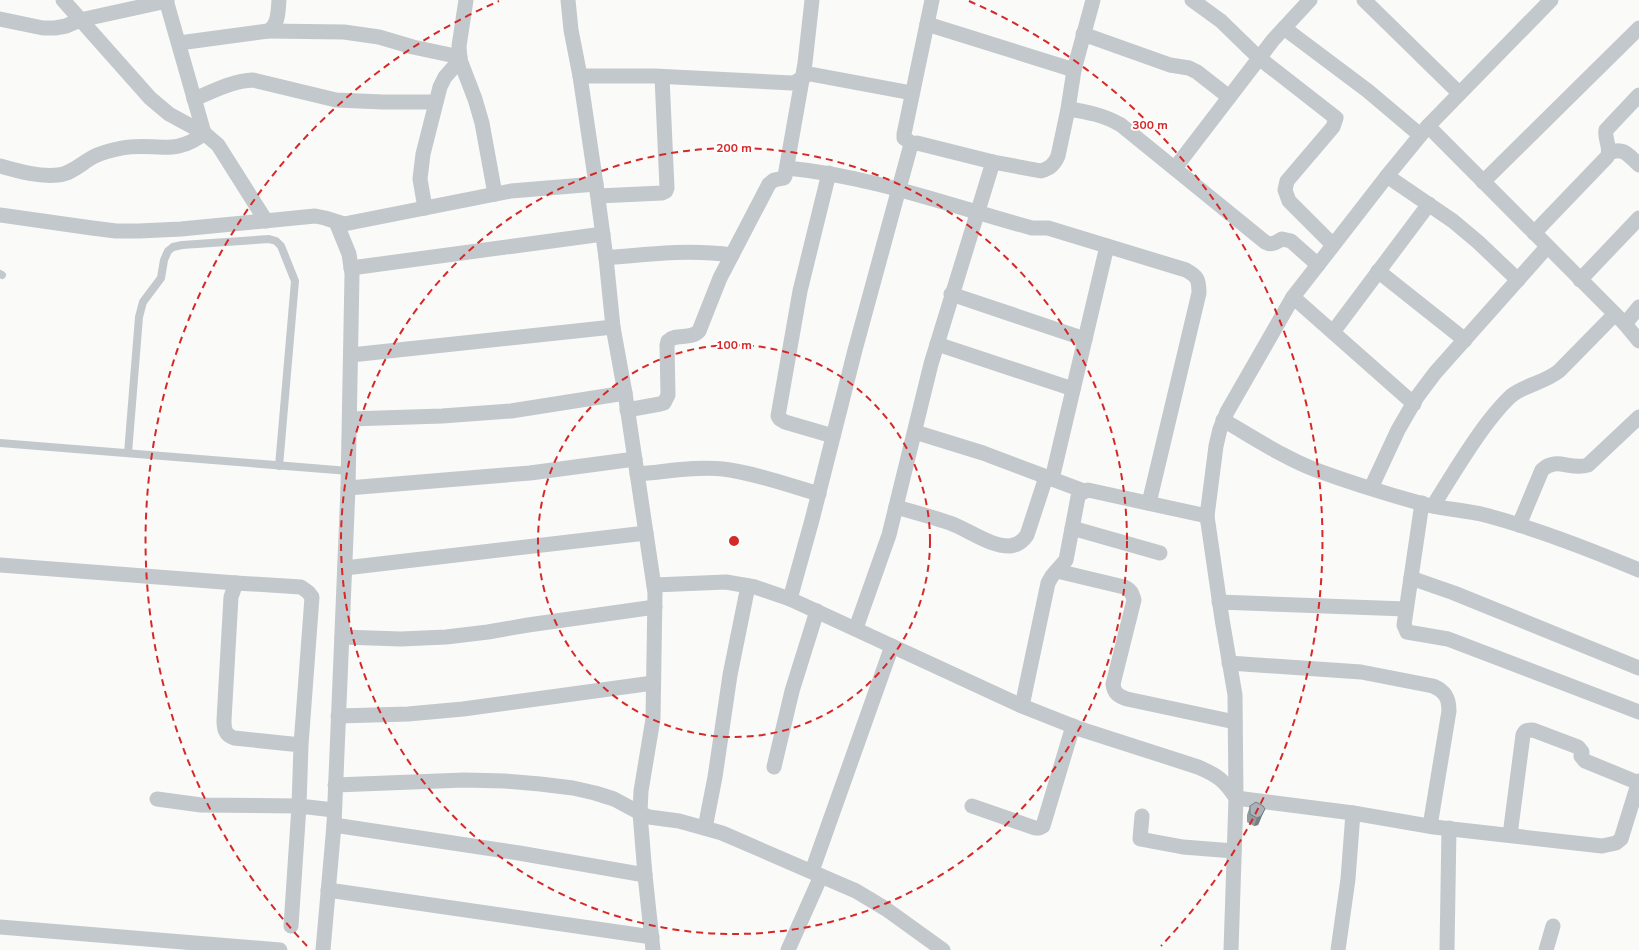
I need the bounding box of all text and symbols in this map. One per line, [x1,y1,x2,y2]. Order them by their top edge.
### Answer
text: 300 m [1132,117,1168,133]
text: 200 m [716,140,752,156]
text: 100 m [716,337,752,353]
centre of rings [727,534,741,548]

